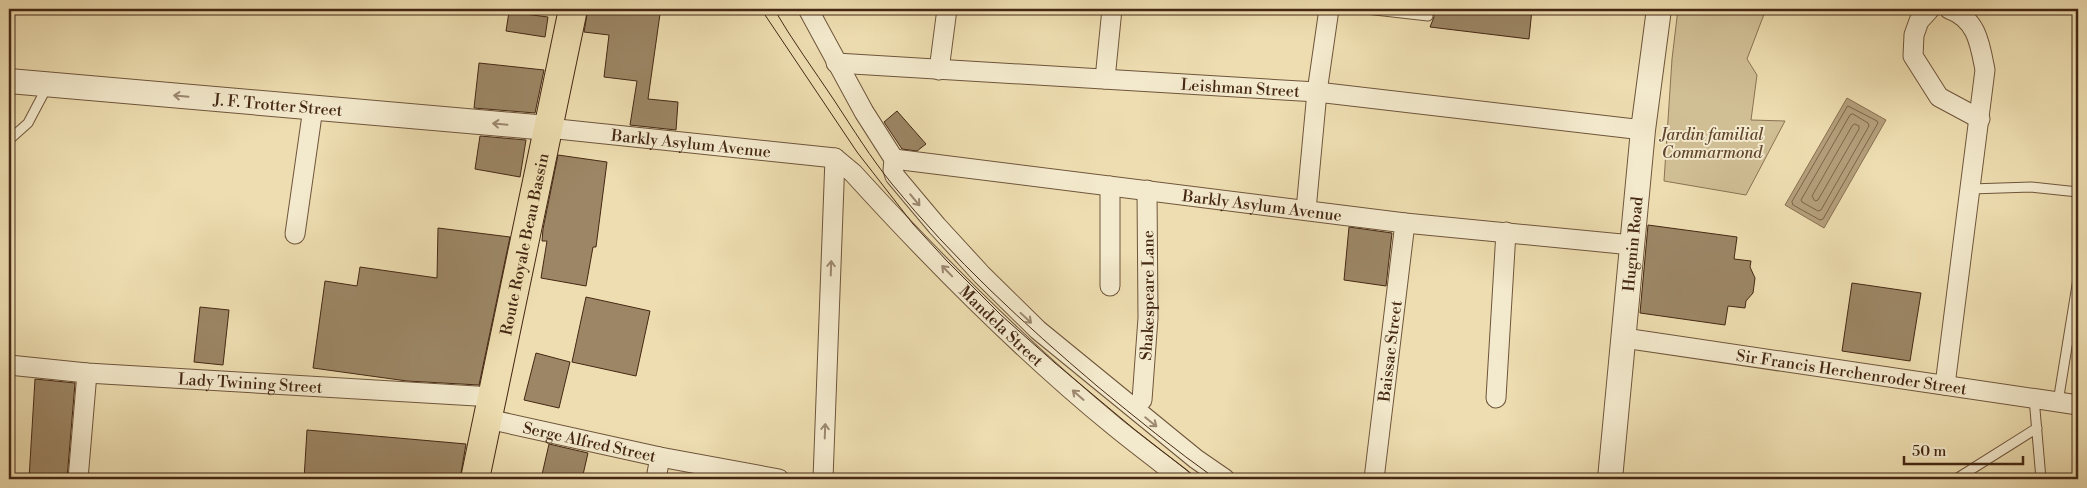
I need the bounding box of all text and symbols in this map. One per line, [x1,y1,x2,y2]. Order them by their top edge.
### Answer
street label: Leishman Street [1180,75,1301,102]
street label: J. F. Trotter Street [212,90,344,121]
one-way arrow [173,91,189,101]
one-way arrow [492,119,508,128]
park label: Jardin familial Commarmond [1659,125,1764,163]
street label: Barkly Asylum Avenue [609,126,772,162]
street label: Route Royale Beau Bassin [496,151,554,337]
street label: Barkly Asylum Avenue [1180,186,1343,226]
one-way arrow [909,193,920,206]
street label: Hugnin Road [1619,196,1648,292]
street label: Shakespeare Lane [1136,230,1159,361]
one-way arrow [826,260,836,276]
one-way arrow [941,265,953,278]
street label: Mandela Street [955,282,1047,371]
street label: Baissac Street [1374,299,1407,404]
one-way arrow [1019,312,1032,324]
street label: Sir Francis Herchenroder Street [1735,346,1968,399]
street label: Lady Twining Street [177,369,323,398]
one-way arrow [1071,389,1084,401]
one-way arrow [1144,417,1157,428]
street label: Serge Alfred Street [521,418,658,467]
one-way arrow [820,423,830,439]
scale bar [1904,433,2023,465]
text: 50 m [1912,442,1946,461]

